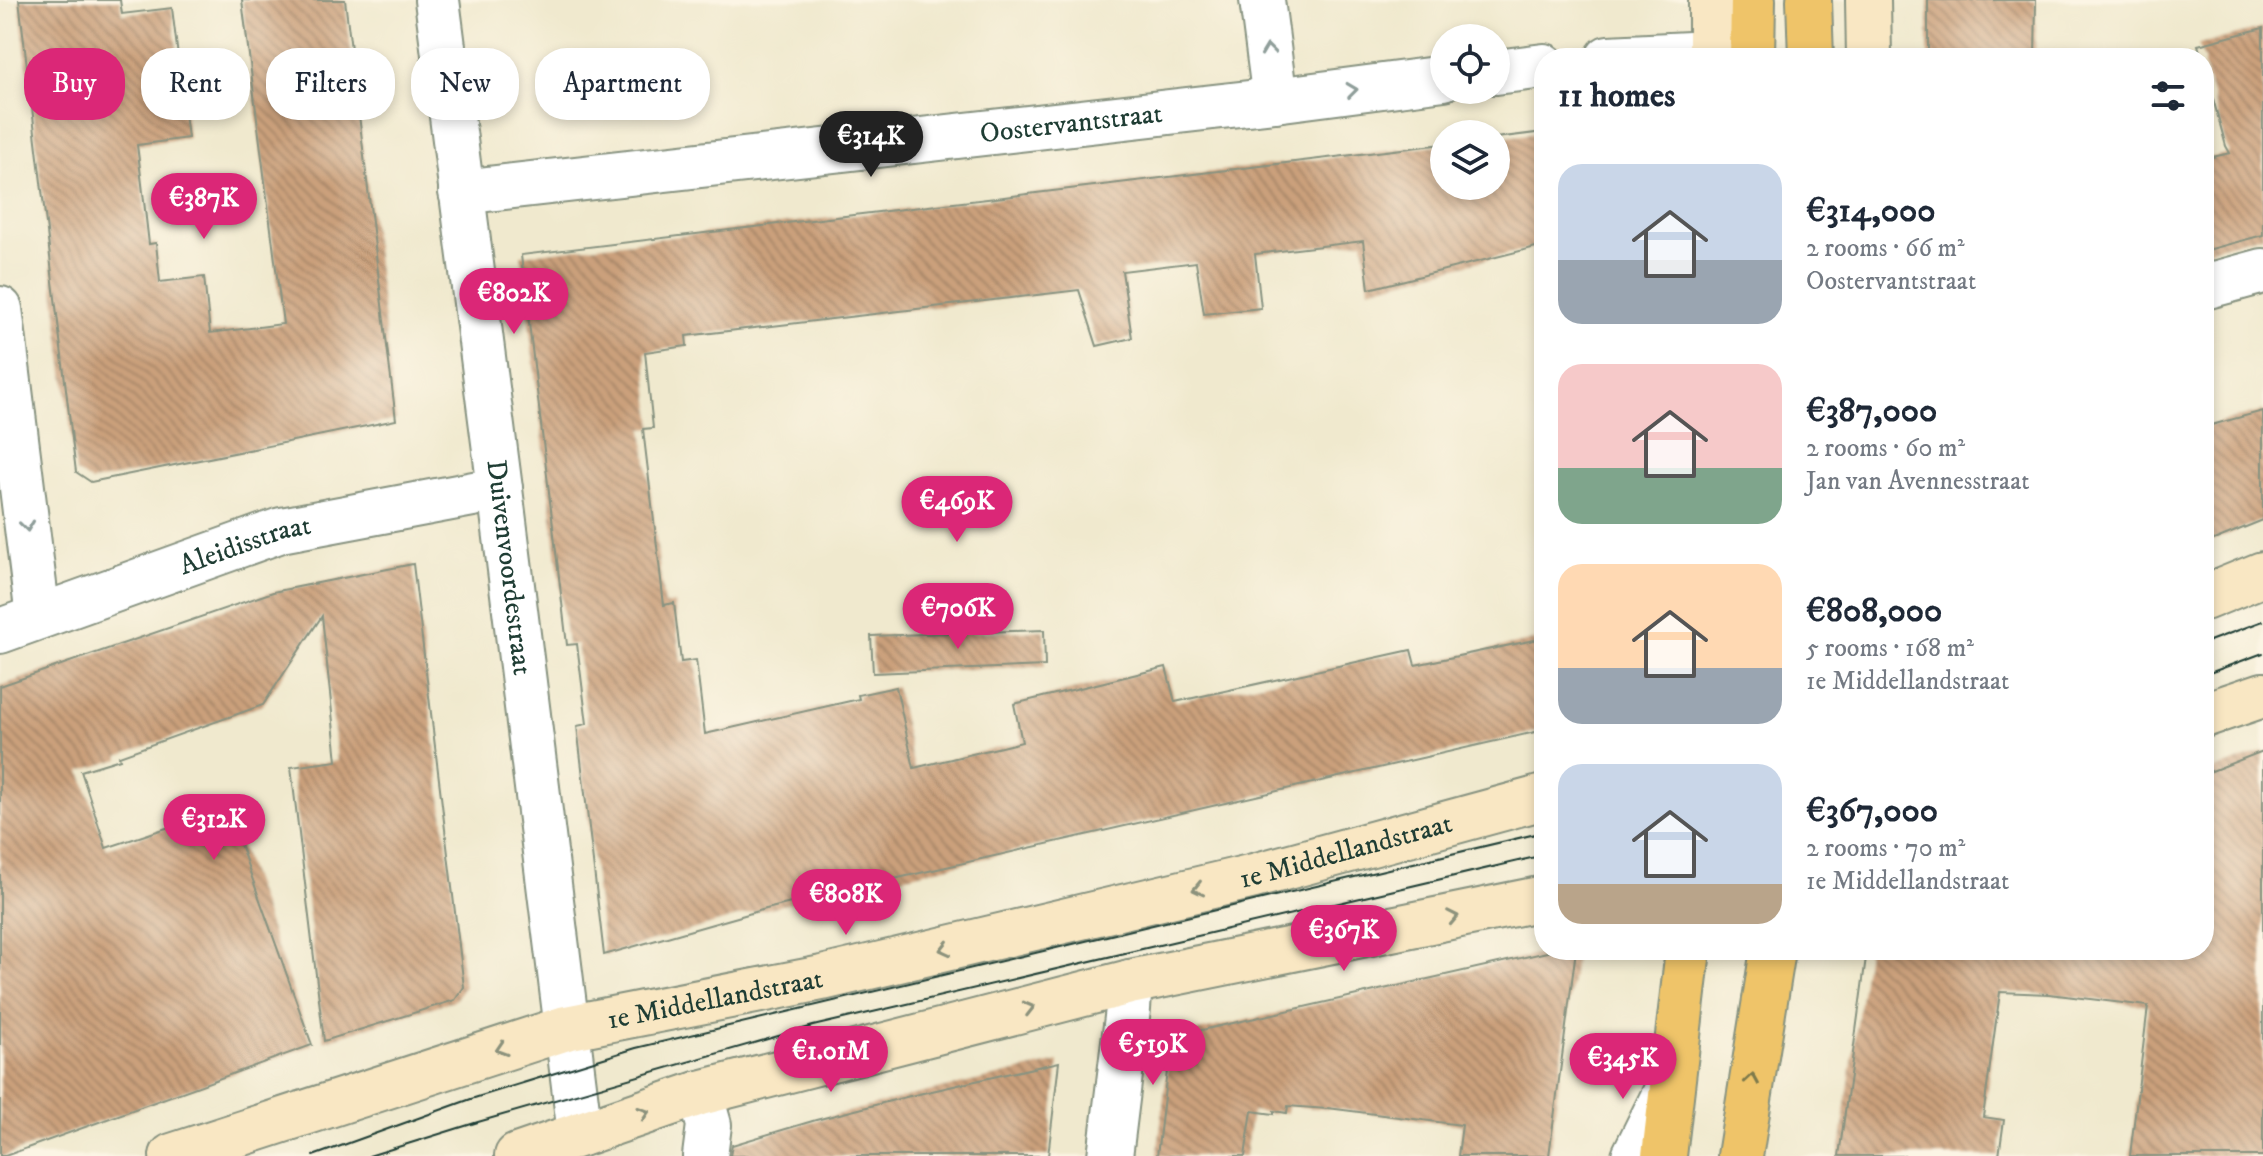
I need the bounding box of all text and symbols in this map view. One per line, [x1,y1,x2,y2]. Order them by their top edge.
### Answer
map controls [1430,24,1510,200]
button: locate [1430,24,1510,104]
one-way arrow [1260,43,1277,56]
chip: Buy [24,48,125,120]
chip: Rent [141,48,250,120]
chip: Filters [266,48,395,120]
chip: New [411,48,519,120]
chip: Apartment [535,48,710,120]
icon: filters [2146,74,2190,118]
text: 11 homes [1558,75,1675,117]
one-way arrow [1345,82,1359,99]
street label: Oostervantstraat [978,95,1164,151]
pin: €314K [815,111,927,179]
text: €314K [837,120,905,153]
button: layers [1430,120,1510,200]
pin: €387K [148,173,260,241]
text: €387K [169,182,239,215]
text: €314,000 [1806,190,1936,232]
icon: home [1622,196,1718,292]
text: 2 rooms · 66 m² [1806,232,1965,265]
text: Oostervantstraat [1806,265,1976,298]
pin: €802K [458,268,570,336]
text: €802K [477,277,551,310]
text: €387,000 [1806,390,1937,432]
icon: home [1622,396,1718,492]
text: 2 rooms · 60 m² [1806,432,1965,465]
street label: Duivenvoordestraat [479,458,540,677]
text: Jan van Avennesstraat [1806,465,2030,498]
pin: €469K [901,476,1013,544]
text: €469K [920,485,994,518]
street label: Aleidisstraat [174,507,314,583]
one-way arrow [18,519,35,533]
pin: €706K [902,583,1014,651]
text: €808,000 [1806,590,1942,632]
text: €706K [921,592,995,625]
icon: home [1622,596,1718,692]
text: 5 rooms · 168 m² [1806,632,1974,665]
text: 1e Middellandstraat [1806,665,2009,698]
text: €367,000 [1806,790,1938,832]
pin: €312K [158,794,270,862]
icon: home [1622,796,1718,892]
text: €312K [181,803,247,836]
street label: 1e Middellandstraat [1236,805,1456,896]
text: 2 rooms · 70 m² [1806,832,1965,865]
text: 1e Middellandstraat [1806,865,2009,898]
pin: €808K [790,869,902,937]
text: €808K [809,878,883,911]
one-way arrow [1192,880,1205,897]
pin: €367K [1288,905,1400,973]
one-way arrow [1447,909,1460,926]
text: €367K [1309,914,1379,947]
one-way arrow [939,940,952,957]
street label: 1e Middellandstraat [604,961,826,1037]
one-way arrow [1022,1000,1036,1017]
pin: €519K [1097,1019,1209,1087]
pin: €1.01M [766,1026,896,1094]
text: €519K [1119,1028,1187,1061]
pin: €345K [1567,1033,1679,1101]
text: €1.01M [792,1035,870,1068]
one-way arrow [494,1040,508,1056]
text: €345K [1588,1042,1658,1075]
one-way arrow [1743,1072,1760,1086]
one-way arrow [636,1107,650,1123]

